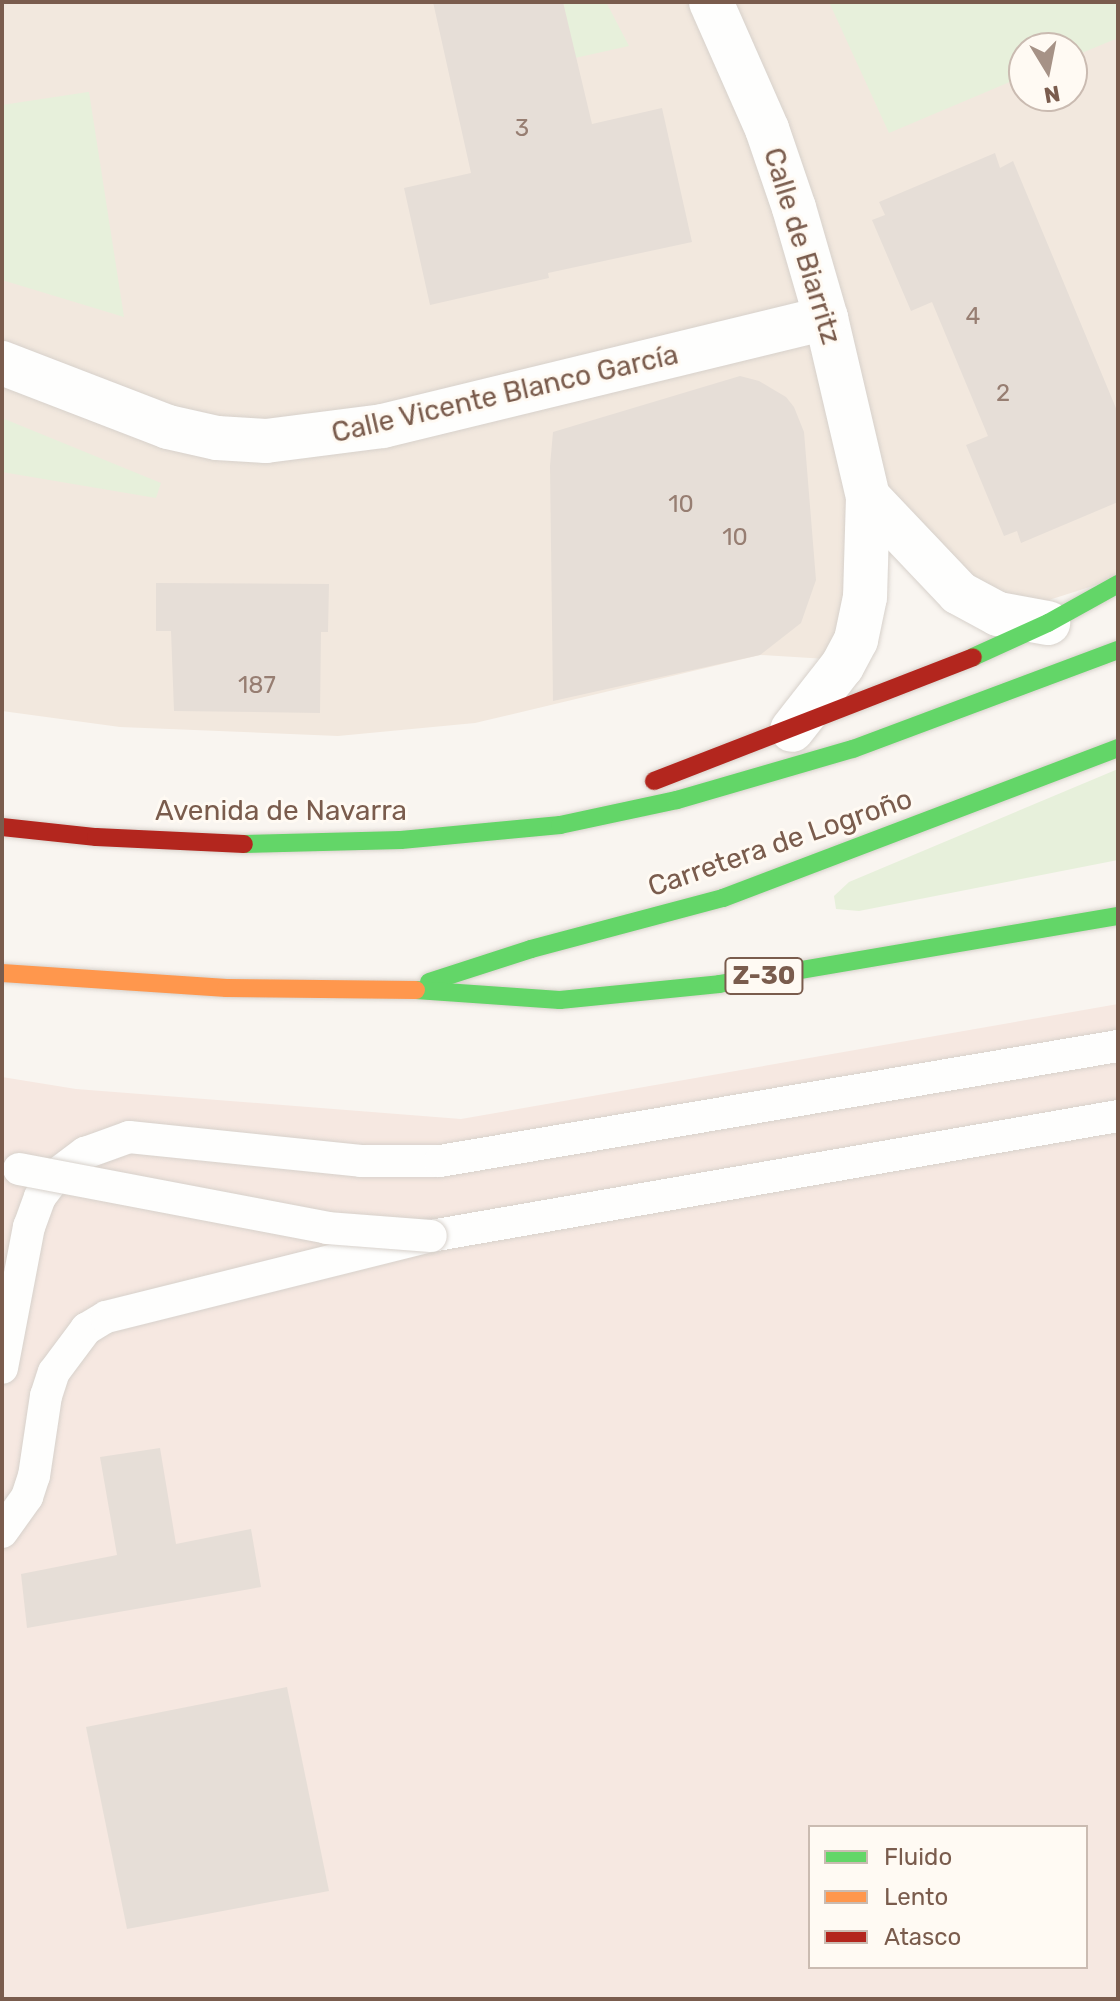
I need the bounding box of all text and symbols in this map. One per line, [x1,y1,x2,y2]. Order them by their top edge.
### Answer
north arrow [1008,32,1088,112]
text: N [1042,79,1062,109]
house number: 3 [515,115,529,143]
street label: Calle de Biarritz [756,144,848,348]
house number: 4 [966,303,980,331]
street label: Calle Vicente Blanco García [328,338,682,450]
house number: 2 [996,380,1010,408]
house number: 10 [668,491,694,519]
house number: 10 [722,524,748,552]
house number: 187 [238,672,276,700]
street label: Carretera de Logroño [644,782,916,904]
street label: Avenida de Navarra [155,794,407,828]
road number: Z-30 [724,954,804,998]
legend [808,1825,1088,1969]
text: Fluido [884,1843,952,1871]
text: Lento [884,1883,948,1911]
text: Atasco [884,1923,961,1951]

